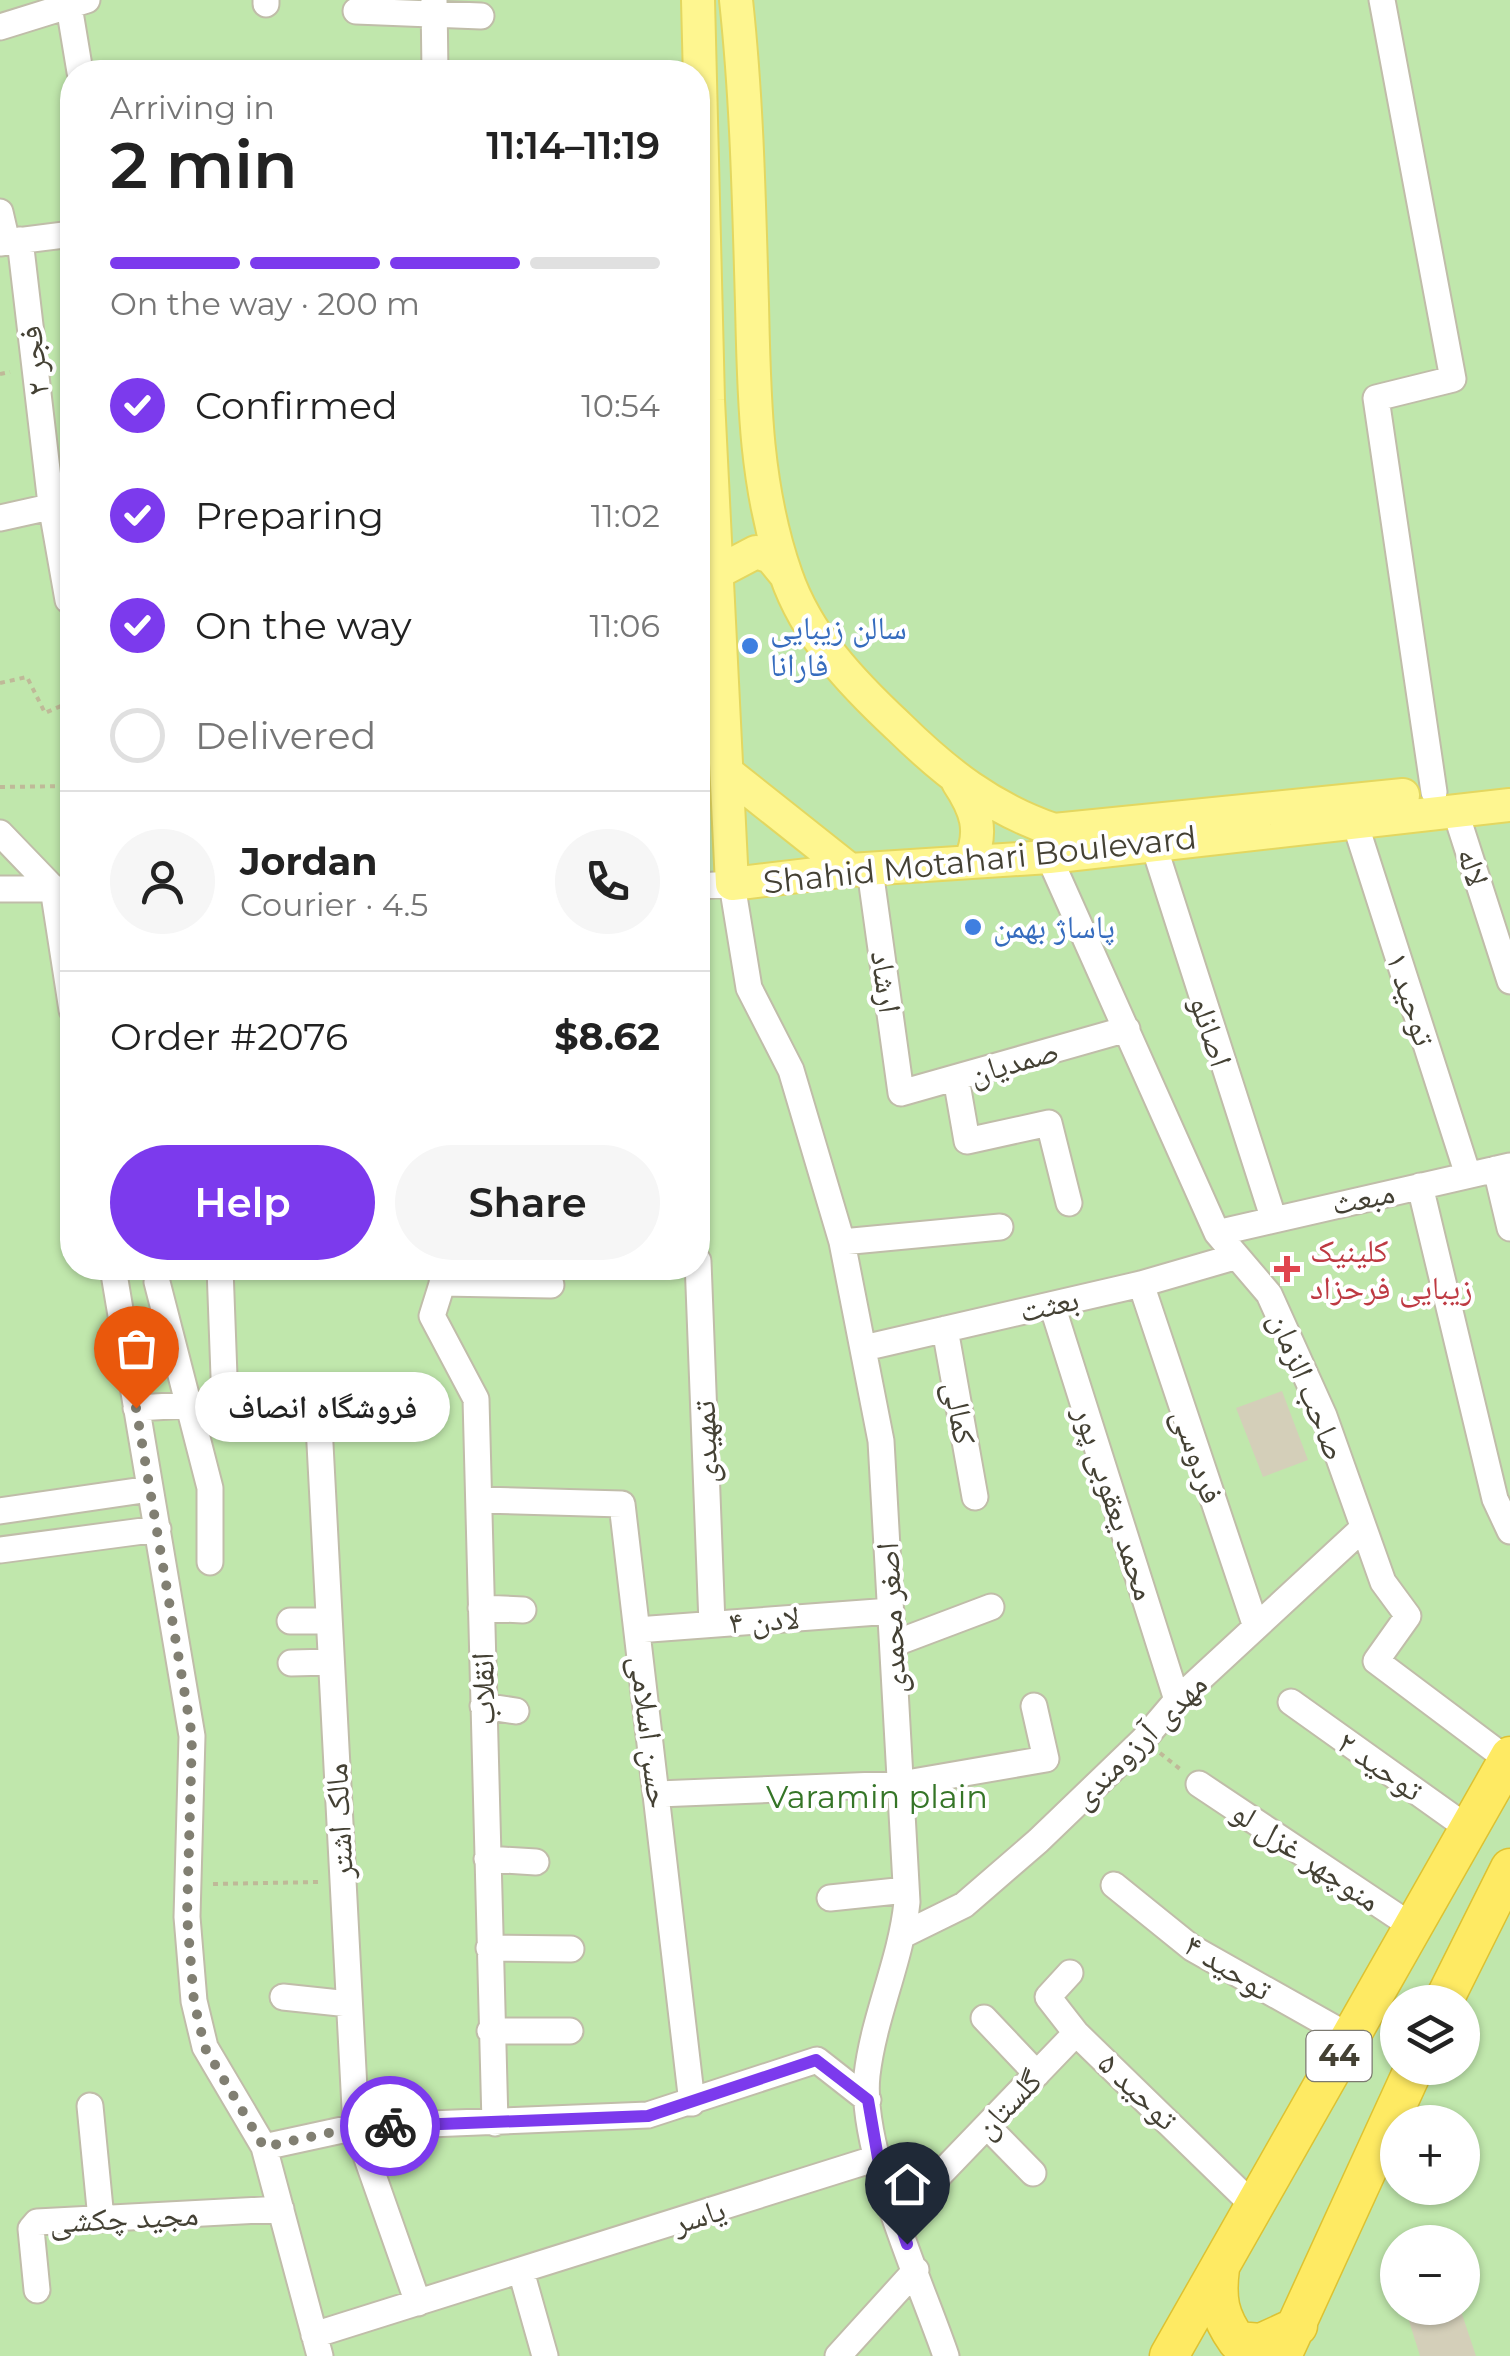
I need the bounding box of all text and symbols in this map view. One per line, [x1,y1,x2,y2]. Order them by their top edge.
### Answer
text: Arriving in [110,88,275,127]
text: 11:14–11:19 [486,122,660,169]
text: 2 min [110,125,298,204]
text: On the way · 200 m [110,284,420,323]
street label: فجر ۲ [10,324,57,398]
icon: check [110,378,165,433]
text: Confirmed [195,382,398,429]
text: 10:54 [581,386,660,425]
icon: check [110,488,165,543]
text: Preparing [195,492,384,539]
text: 11:02 [591,496,660,535]
icon: check [110,598,165,653]
text: On the way [195,602,412,649]
text: 11:06 [589,606,660,645]
place label: سالن زیبایی فارانا [770,608,907,684]
marker: سالن زیبایی فارانا [739,635,761,657]
text: Delivered [195,712,376,759]
street label: Shahid Motahari Boulevard [761,817,1199,902]
button: person [110,829,215,934]
button: phone [555,829,660,934]
text: Jordan [240,838,378,885]
street label: لاله [1449,843,1498,891]
text: Courier · 4.5 [240,885,428,924]
place label: پاساژ بهمن [993,907,1115,947]
marker: پاساژ بهمن [962,916,984,938]
street label: توحید ۱ [1378,947,1445,1050]
street label: ارشاد [863,948,910,1016]
street label: اصانلو [1182,990,1241,1071]
text: Order #2076 [110,1013,348,1060]
text: $8.62 [554,1013,660,1060]
street label: صمدیان [965,1030,1063,1093]
button: Help [110,1145,375,1260]
button: Share [395,1145,660,1260]
street label: مبعث [1328,1172,1398,1223]
place label: کلینیک زیبایی فرحزاد [1310,1231,1473,1308]
marker: کلینیک زیبایی فرحزاد [1274,1256,1300,1282]
street label: بعثت [1015,1279,1082,1330]
pin [94,1306,179,1409]
street label: صاحب الزمان [1261,1306,1356,1466]
icon: bag [109,1321,164,1376]
callout: فروشگاه انصاف [196,1373,451,1443]
street label: کمالی [935,1378,985,1448]
text: فروشگاه انصاف [228,1387,417,1426]
street label: تمهیدی [684,1400,725,1484]
street label: محمد یعقوبی پور [1065,1400,1165,1605]
street label: فردوسی [1163,1403,1233,1509]
street label: اصغر محمدی [867,1541,914,1695]
street label: لادن ۴ [727,1598,801,1641]
street label: انقلاب [462,1652,503,1726]
street label: حسن اسلامی [621,1653,679,1811]
street label: مهدی آرزومندی [1063,1665,1215,1817]
street label: توحید ۲ [1330,1722,1431,1809]
street label: مالک اشتر [316,1762,361,1881]
park label: Varamin plain [766,1777,988,1816]
street label: منوچهر غزل لو [1224,1792,1388,1920]
street label: توحید ۴ [1177,1925,1279,2008]
map controls [1380,1985,1480,2325]
button: layers [1380,1985,1480,2085]
road number: 44 [1306,2031,1372,2081]
street label: توحید ۵ [1090,2043,1186,2138]
street label: گلستان [966,2061,1050,2146]
courier [340,2076,440,2176]
icon: bike [363,2099,418,2154]
button: + [1380,2105,1480,2205]
pin [865,2142,950,2245]
icon: home [880,2157,935,2212]
street label: یاسر [667,2189,730,2242]
street label: مجید چکشی [48,2194,200,2242]
button: − [1380,2225,1480,2325]

